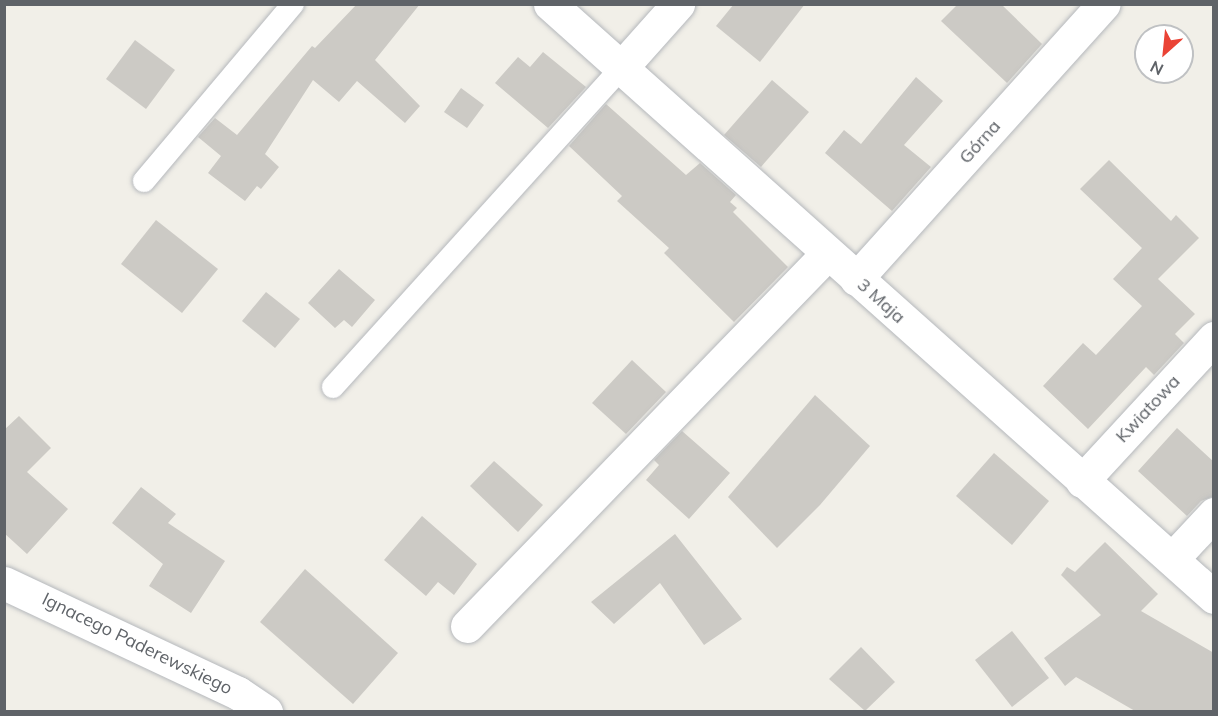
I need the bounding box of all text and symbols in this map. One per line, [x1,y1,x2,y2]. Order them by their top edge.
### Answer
north arrow [1134,24,1194,84]
text: N [1147,57,1167,80]
street label: Górna [955,116,1005,168]
street label: 3 Maja [853,274,909,328]
street label: Kwiatowa [1111,371,1185,447]
street label: Ignacego Paderewskiego [38,589,236,699]

